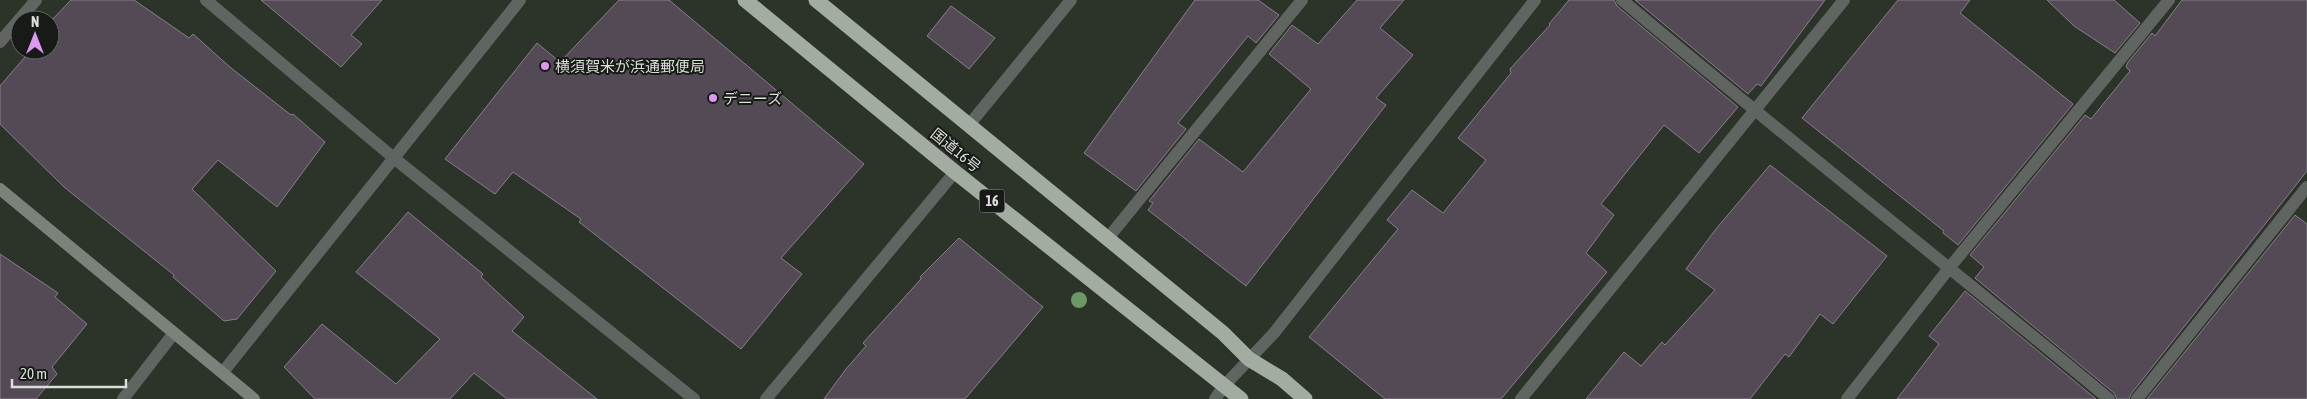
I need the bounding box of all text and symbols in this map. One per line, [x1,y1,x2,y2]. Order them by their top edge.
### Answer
north arrow [10,10,60,60]
text: N [31,14,39,30]
place label: 横須賀米が浜通郵便局 [555,58,705,75]
marker: 横須賀米が浜通郵便局 [539,60,551,72]
place label: デニーズ [723,90,782,107]
marker: デニーズ [707,92,719,104]
street label: 国道16号 [928,125,984,175]
road number: 16 [980,190,1004,212]
scale bar [12,356,126,388]
text: 20 m [20,365,47,382]

